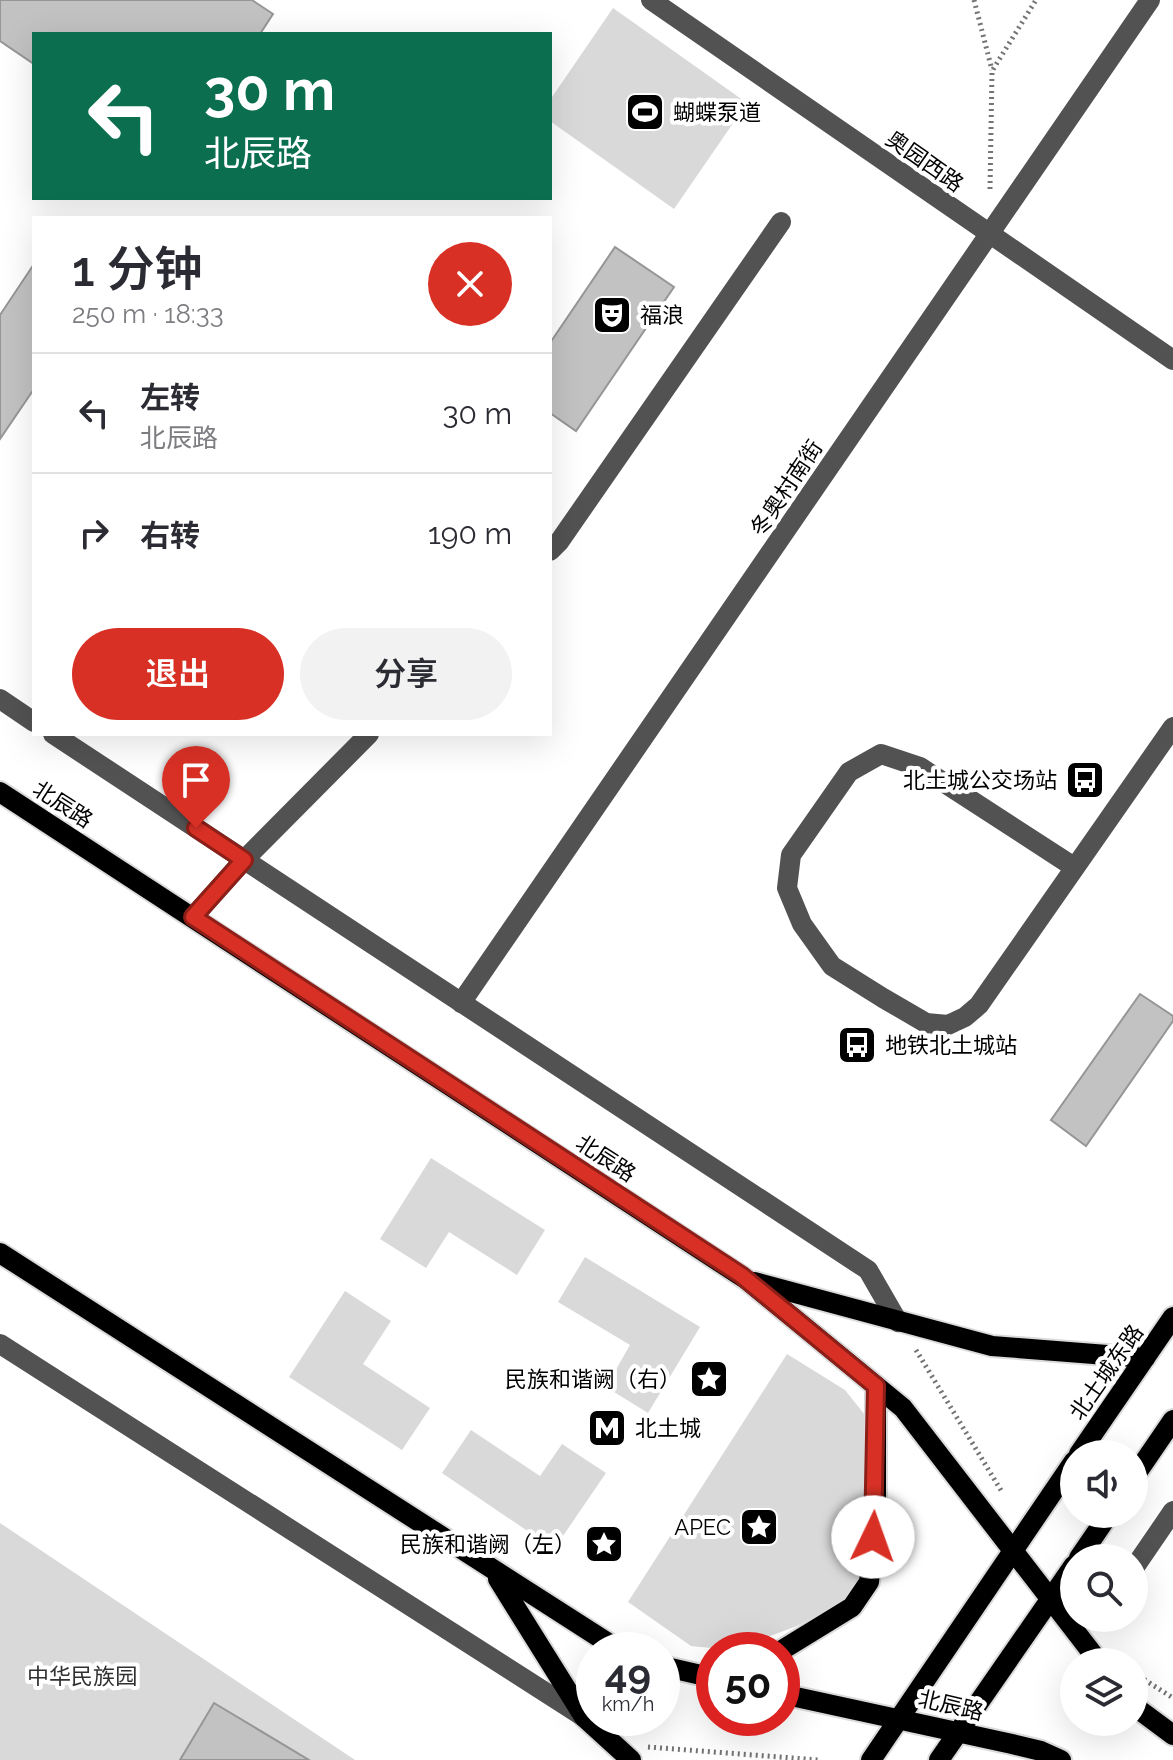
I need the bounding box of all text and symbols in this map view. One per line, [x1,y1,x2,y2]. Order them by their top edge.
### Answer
text: 30 m [204,57,335,123]
icon: left [72,64,176,168]
sports icon: 蝴蝶泵道 [624,91,666,133]
place label: 蝴蝶泵道 [673,99,761,125]
street label: 奥园西路 [881,125,969,197]
text: 北辰路 [204,132,312,174]
text: 1 分钟 [72,241,202,297]
button: close [428,242,512,326]
theatre icon: 福浪 [591,294,633,336]
text: 250 m · 18:33 [72,299,224,329]
place label: 福浪 [640,302,684,328]
text: 左转 [140,380,200,415]
icon: left [72,391,116,435]
text: 30 m [442,396,512,431]
text: 北辰路 [140,423,218,453]
street label: 冬奥村南街 [744,435,828,541]
icon: right [72,511,116,555]
text: 190 m [428,516,512,551]
text: 右转 [140,518,200,553]
button: 退出 [72,628,284,720]
button: 分享 [300,628,512,720]
pin [162,746,230,828]
icon: arrive [174,758,218,802]
bus stop icon: 北土城公交场站 [1064,759,1106,801]
place label: 北土城公交场站 [903,767,1057,793]
street label: 北辰路 [28,775,98,833]
bus stop icon: 地铁北土城站 [836,1024,878,1066]
place label: 地铁北土城站 [885,1032,1017,1058]
street label: 北辰路 [571,1129,641,1187]
street label: 北土城东路 [1064,1319,1148,1425]
place icon: 民族和谐阙（右） [688,1358,730,1400]
place label: 民族和谐阙（右） [505,1366,681,1392]
metro station icon: 北土城 [586,1407,628,1449]
place label: 北土城 [635,1415,701,1441]
map controls [1060,1440,1148,1736]
button: sound [1060,1440,1148,1528]
position arrow [831,1495,915,1579]
place icon: APEC [738,1506,780,1548]
place label: APEC [674,1514,731,1540]
place icon: 民族和谐阙（左） [583,1523,625,1565]
place label: 民族和谐阙（左） [400,1531,576,1557]
button: search [1060,1544,1148,1632]
speed limit sign: 50 [696,1632,800,1736]
button: layers [1060,1648,1148,1736]
text: 49 [605,1650,651,1697]
park label: 中华民族园 [27,1663,137,1689]
street label: 北辰路 [916,1685,986,1725]
text: km/h [602,1692,654,1716]

